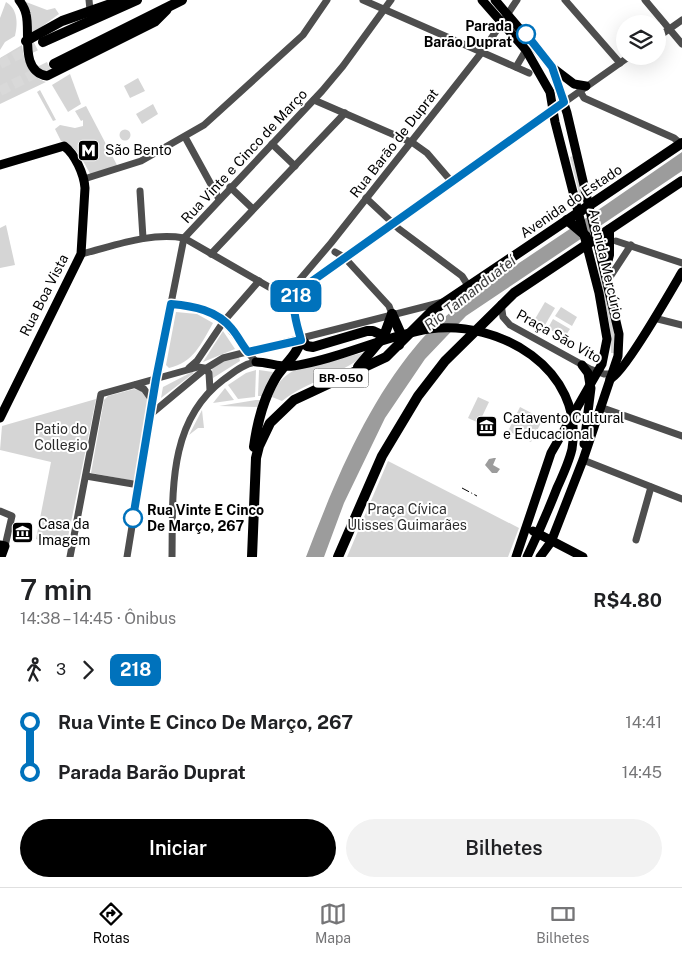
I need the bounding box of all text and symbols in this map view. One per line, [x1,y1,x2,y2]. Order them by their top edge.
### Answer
map controls [616,15,666,65]
button: layers [616,15,666,65]
place label: Parada Barão Duprat [424,18,512,50]
marker: Parada Barão Duprat [516,24,536,44]
street label: Rua Barão de Duprat [347,85,441,201]
street label: Rua Vinte e Cinco de Março [178,86,310,226]
metro station icon: São Bento [77,138,101,162]
place label: São Bento [105,142,172,158]
street label: Avenida do Estado [517,161,625,241]
street label: Avenida Mercúrio [585,207,627,321]
street label: Rua Boa Vista [17,251,71,339]
water label: Rio Tamanduateí [421,251,520,334]
line badge: 218 [267,280,325,312]
text: 218 [280,285,312,306]
street label: Praça São Vito [514,306,604,366]
road number: BR-050 [314,368,368,388]
place label: Catavento Cultural e Educacional [503,410,624,442]
museum icon: Catavento Cultural e Educacional [475,414,499,438]
park label: Patio do Collegio [34,421,88,453]
park label: Praça Cívica Ulisses Guimarães [347,501,467,533]
place label: Rua Vinte E Cinco De Março, 267 [147,502,264,534]
marker: Rua Vinte E Cinco De Março, 267 [123,508,143,528]
place label: Casa da Imagem [38,516,90,548]
museum icon: Casa da Imagem [10,520,34,544]
text: 7 min [20,573,92,606]
text: R$4.80 [593,589,662,611]
text: 14:38 – 14:45 · Ônibus [20,609,176,628]
icon: walk [20,656,48,684]
icon: forward [74,656,102,684]
text: 218 [120,659,151,680]
text: 3 [56,660,66,679]
text: Rua Vinte E Cinco De Março, 267 [58,711,353,733]
text: 14:41 [625,713,662,732]
text: Parada Barão Duprat [58,761,246,783]
text: 14:45 [622,763,662,782]
button: Iniciar [20,819,336,877]
button: Bilhetes [346,819,662,877]
tab: Rotas [93,900,130,946]
tab: Mapa [315,900,351,946]
tab: Bilhetes [536,900,589,946]

